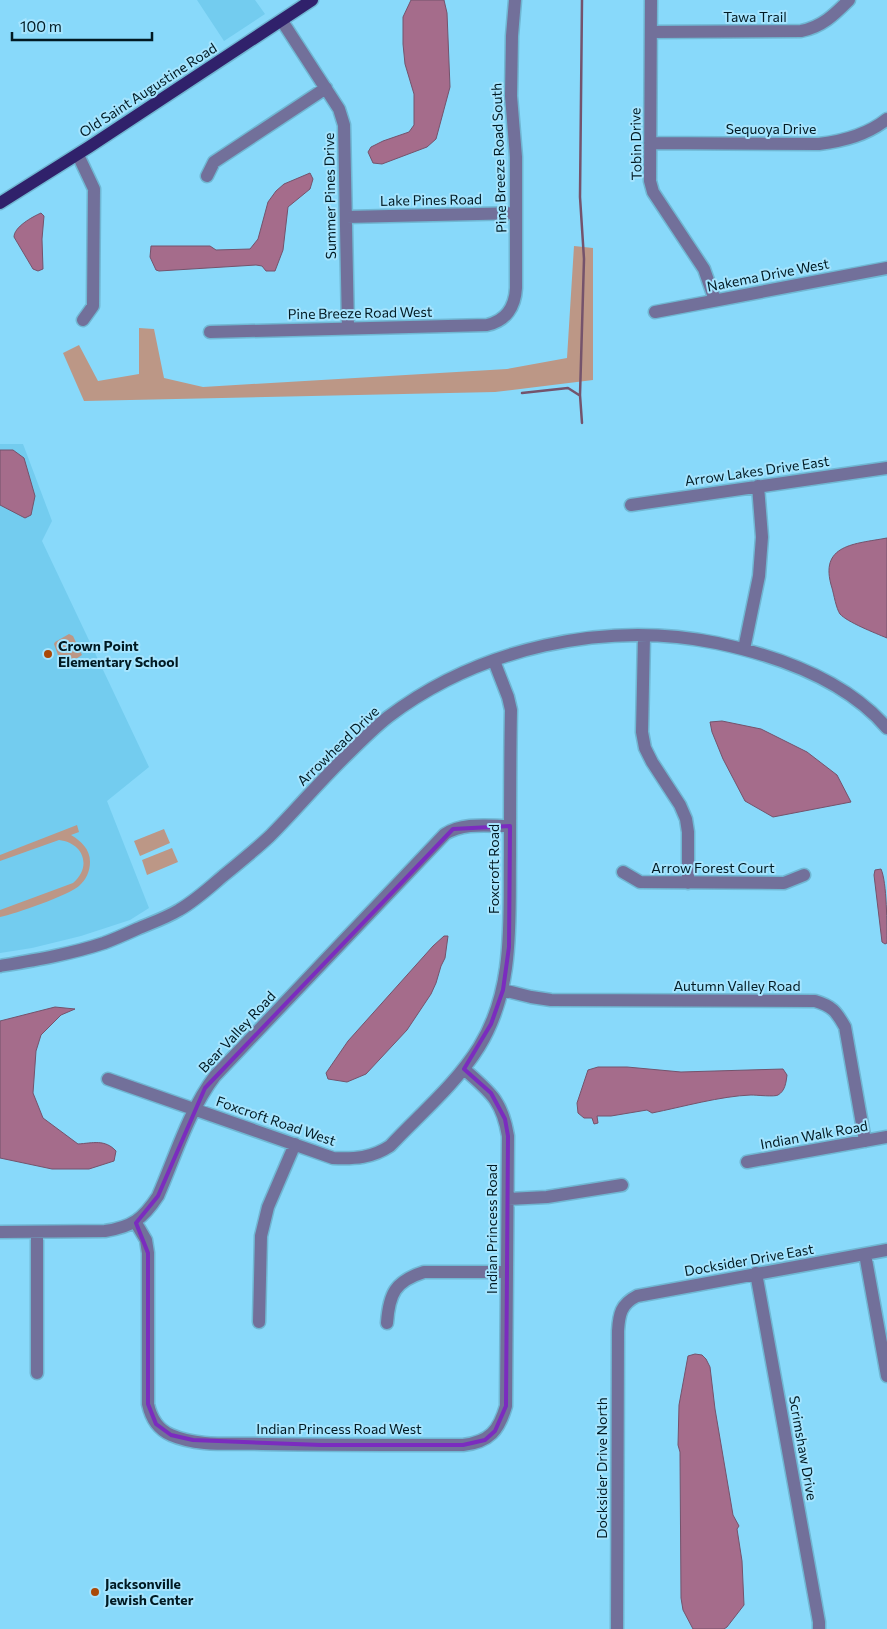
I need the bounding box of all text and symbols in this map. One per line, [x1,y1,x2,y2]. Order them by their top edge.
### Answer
street label: Tawa Trail [723,8,787,25]
scale bar [12,10,152,42]
text: 100 m [20,17,62,35]
street label: Old Saint Augustine Road [76,39,220,140]
street label: Pine Breeze Road South [487,83,510,233]
street label: Tobin Drive [626,108,645,180]
street label: Sequoya Drive [726,120,816,137]
street label: Summer Pines Drive [320,132,339,260]
street label: Lake Pines Road [380,190,482,209]
street label: Nakema Drive West [705,254,831,295]
street label: Pine Breeze Road West [287,303,433,322]
street label: Arrow Lakes Drive East [684,452,831,489]
place label: Crown Point Elementary School [58,637,178,670]
marker: Crown Point Elementary School [42,648,54,660]
street label: Arrowhead Drive [293,702,382,789]
street label: Foxcroft Road [485,824,502,914]
street label: Arrow Forest Court [651,859,775,876]
street label: Autumn Valley Road [674,977,800,994]
street label: Bear Valley Road [195,987,279,1076]
street label: Foxcroft Road West [214,1092,339,1149]
street label: Indian Walk Road [759,1117,869,1152]
street label: Indian Princess Road [483,1164,500,1294]
street label: Docksider Drive East [683,1240,815,1279]
street label: Scrimshaw Drive [786,1394,821,1501]
street label: Docksider Drive North [593,1397,610,1539]
street label: Indian Princess Road West [256,1420,422,1437]
place label: Jacksonville Jewish Center [105,1575,194,1608]
marker: Jacksonville Jewish Center [89,1586,101,1598]

